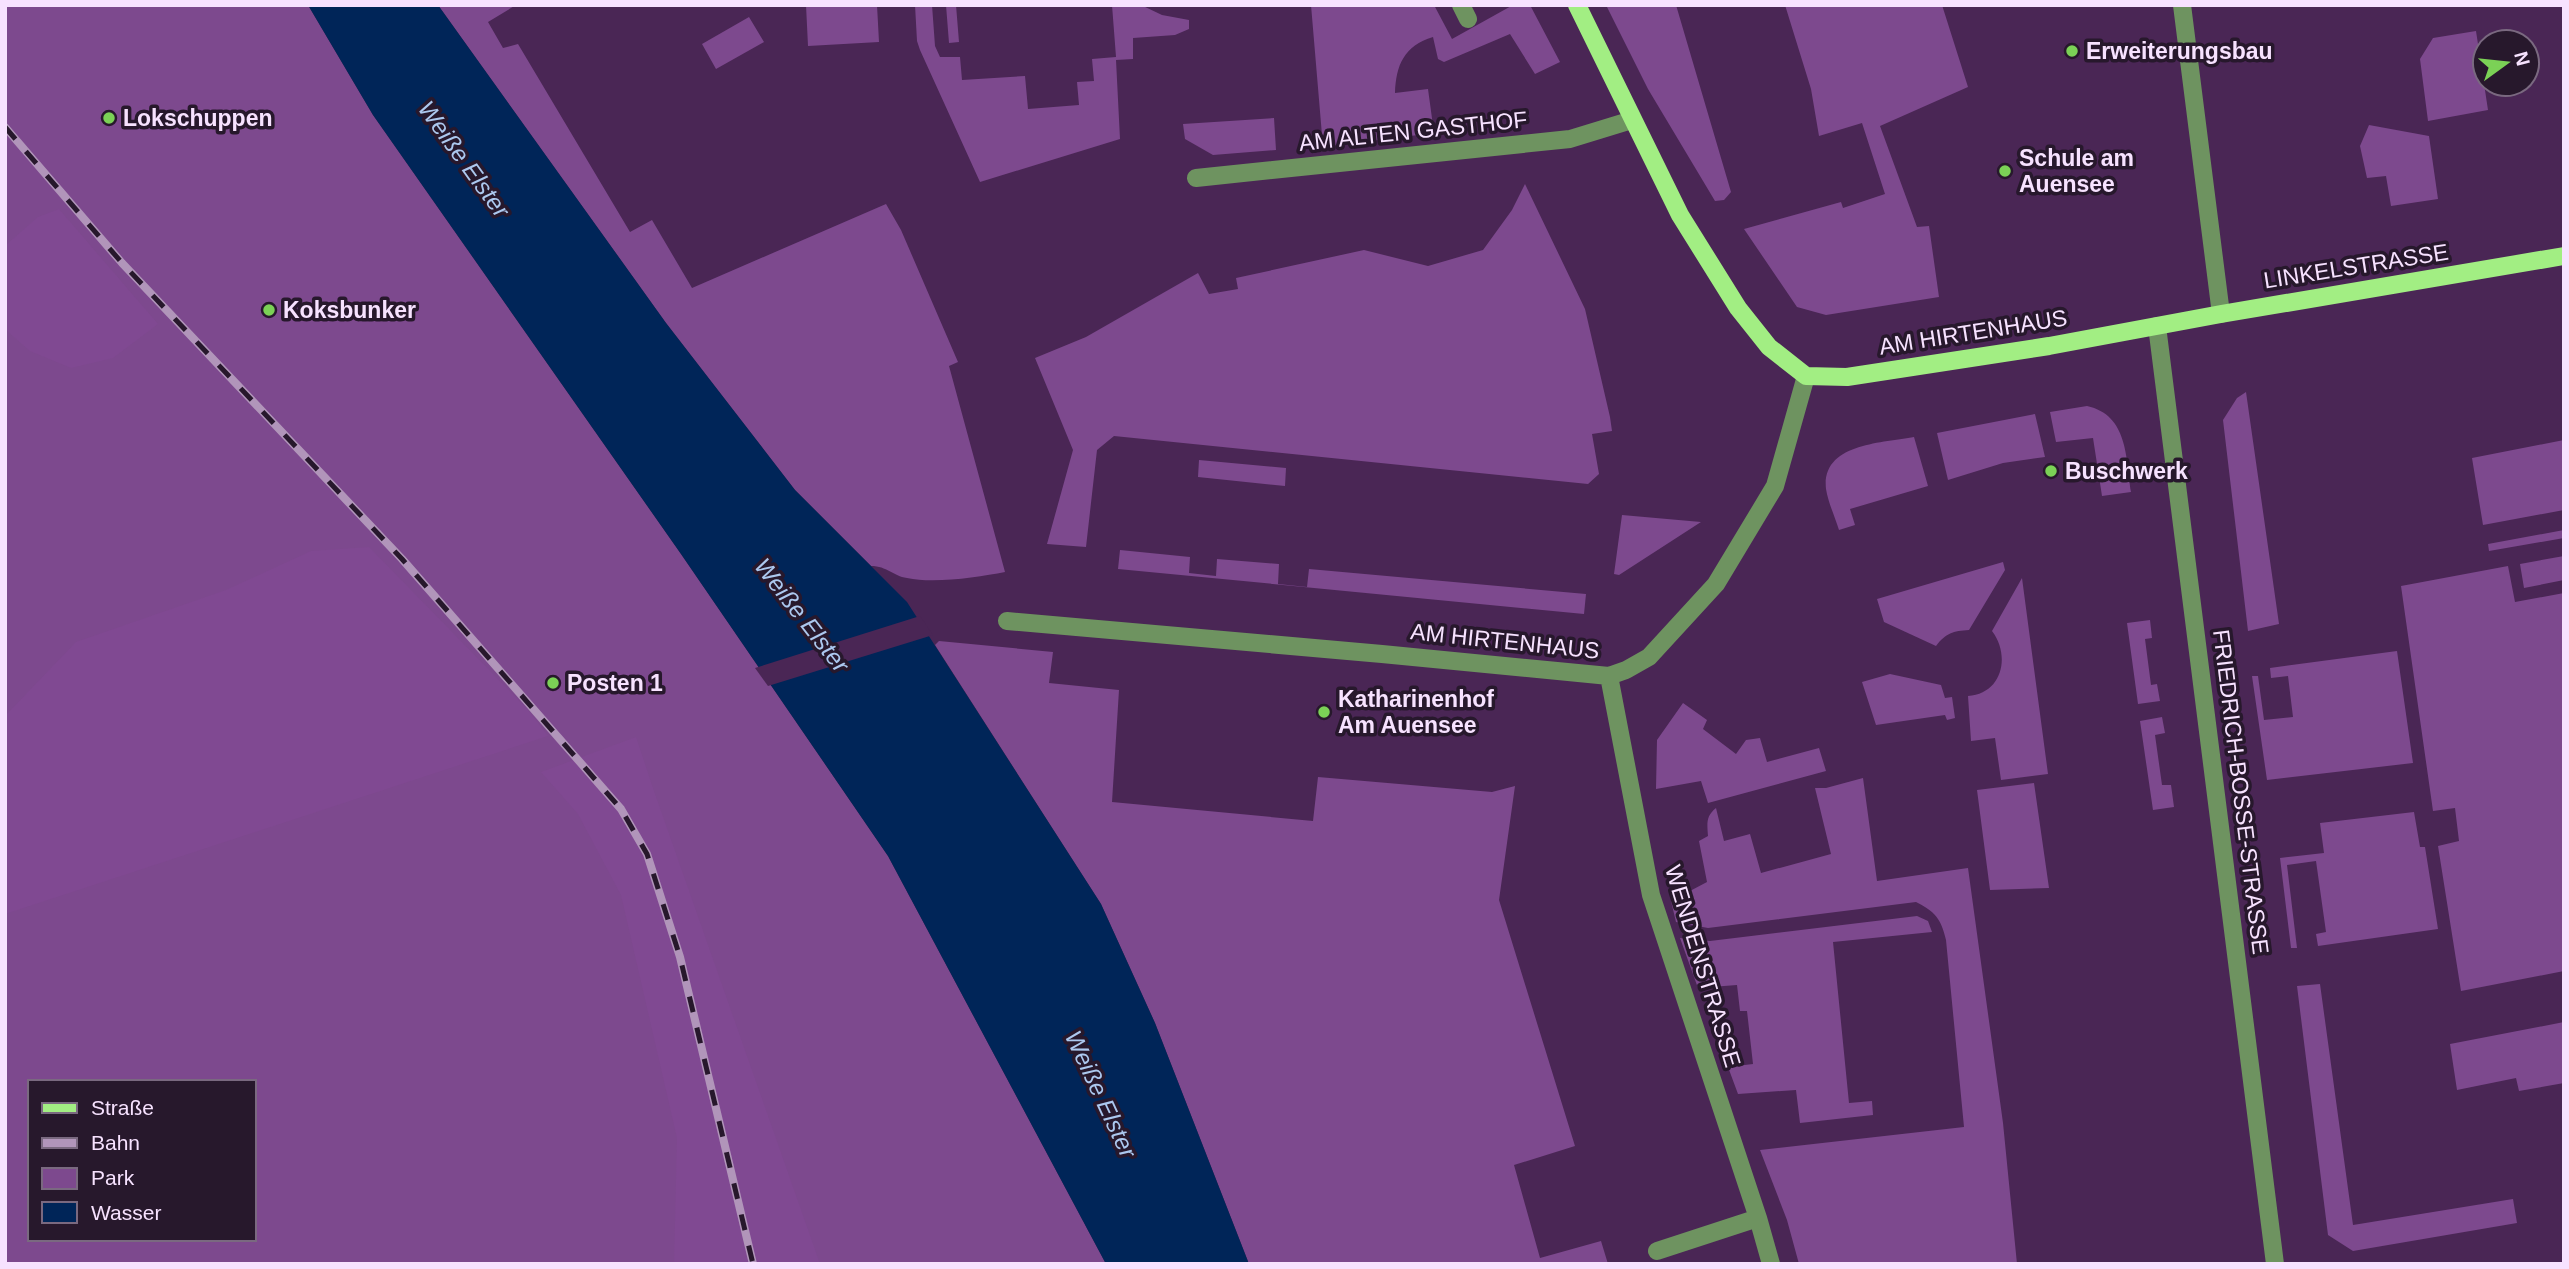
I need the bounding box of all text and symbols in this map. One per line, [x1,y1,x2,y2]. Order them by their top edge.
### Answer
north arrow [2471,28,2541,98]
place label: Erweiterungsbau [2086,38,2273,64]
marker: Erweiterungsbau [2064,43,2080,59]
text: N [2510,49,2534,68]
water label: Weiße Elster [413,96,516,223]
place label: Lokschuppen [123,105,273,131]
street label: AM ALTEN GASTHOF [1297,106,1529,156]
marker: Lokschuppen [101,110,117,126]
place label: Schule am Auensee [2019,145,2134,197]
marker: Schule am Auensee [1997,163,2013,179]
street label: LINKELSTRASSE [2262,239,2450,293]
place label: Koksbunker [283,297,416,323]
marker: Koksbunker [261,302,277,318]
street label: AM HIRTENHAUS [1877,304,2069,360]
place label: Buschwerk [2065,458,2188,484]
marker: Buschwerk [2043,463,2059,479]
water label: Weiße Elster [749,553,855,678]
street label: AM HIRTENHAUS [1409,618,1601,664]
street label: FRIEDRICH-BOSSE-STRASSE [2208,628,2274,956]
place label: Posten 1 [567,670,663,696]
marker: Posten 1 [545,675,561,691]
place label: Katharinenhof Am Auensee [1338,686,1494,738]
marker: Katharinenhof Am Auensee [1316,704,1332,720]
street label: WENDENSTRASSE [1660,862,1746,1070]
water label: Weiße Elster [1060,1026,1143,1163]
legend [28,1080,256,1241]
text: Straße [91,1096,154,1119]
text: Bahn [91,1131,140,1154]
text: Park [91,1166,135,1189]
text: Wasser [91,1201,161,1224]

